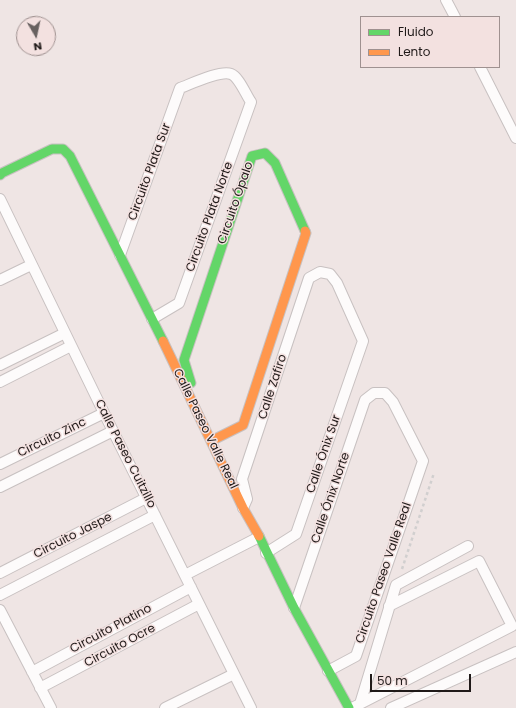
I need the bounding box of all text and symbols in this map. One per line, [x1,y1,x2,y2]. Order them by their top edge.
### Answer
north arrow [16,16,56,56]
legend [360,16,500,68]
text: Fluido [398,23,433,40]
text: N [32,38,43,55]
text: Lento [398,43,430,60]
street label: Circuito Plata Sur [126,121,174,223]
street label: Circuito Plata Norte [183,160,237,274]
street label: Circuito Ópalo [215,160,257,246]
street label: Calle Zafiro [256,353,290,421]
street label: Calle Paseo Valle Real [170,366,240,492]
street label: Calle Paseo Cuitzillo [91,397,159,511]
street label: Calle Ónix Sur [304,413,344,495]
street label: Circuito Zinc [15,415,89,461]
street label: Calle Ónix Norte [309,451,353,545]
street label: Circuito Paseo Valle Real [353,501,415,645]
street label: Circuito Jaspe [31,510,115,562]
street label: Circuito Platino [68,601,154,657]
street label: Circuito Ocre [82,621,158,671]
scale bar [372,666,473,692]
text: 50 m [377,672,408,689]

